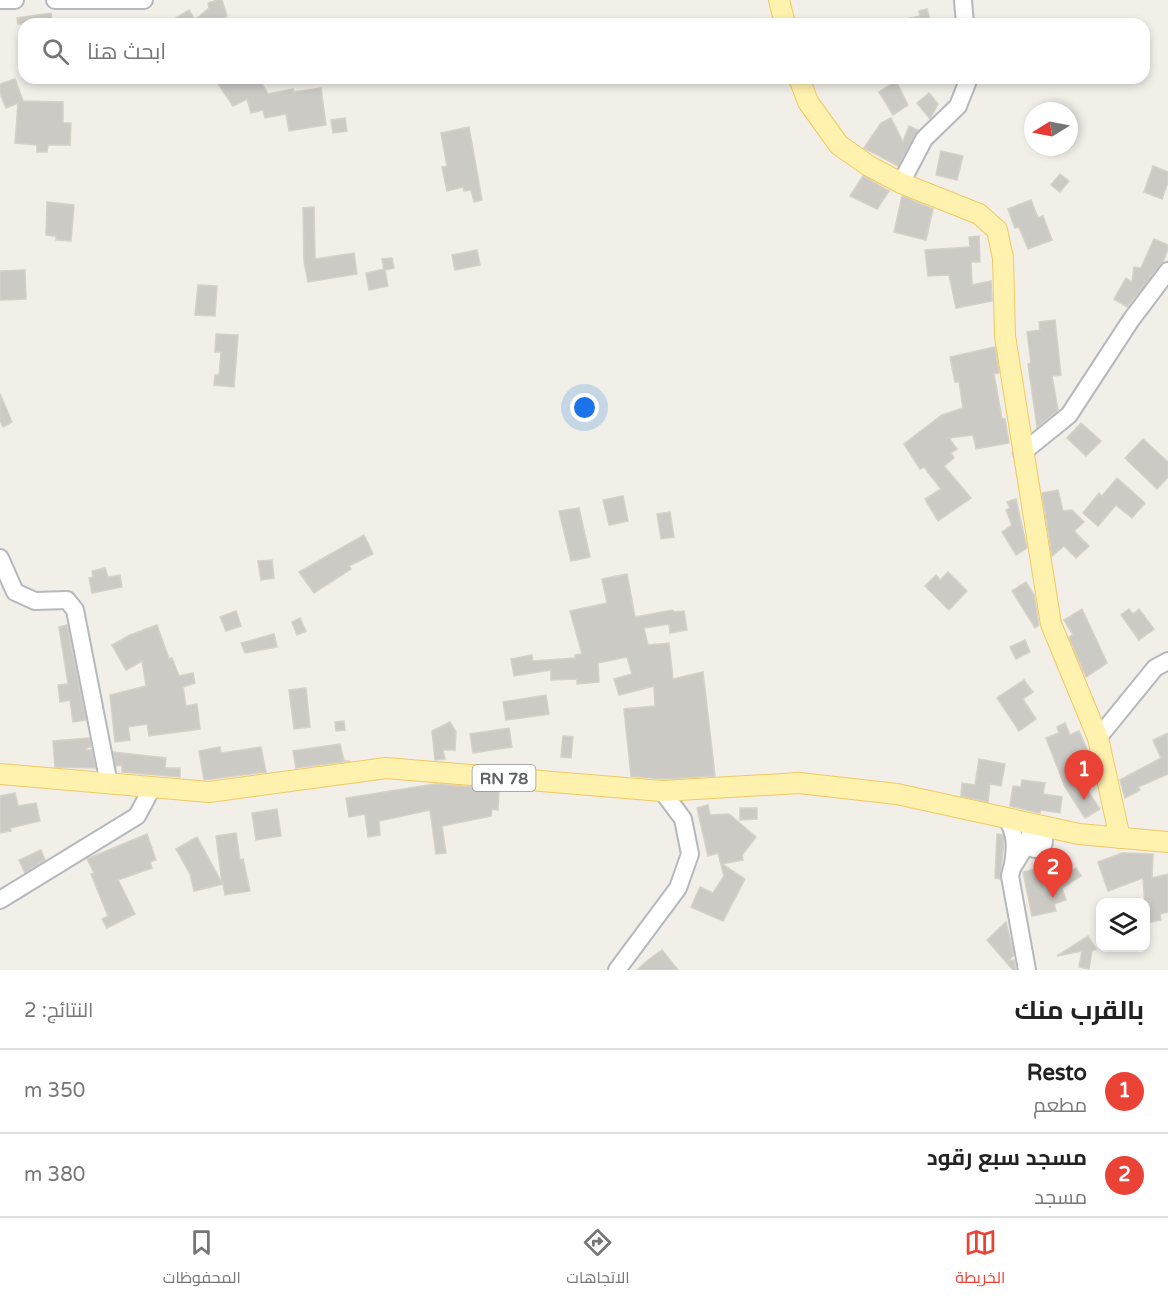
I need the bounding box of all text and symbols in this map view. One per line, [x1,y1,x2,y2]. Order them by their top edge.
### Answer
search box [18,18,1150,84]
icon: search [39,35,72,68]
text: ابحث هنا [87,39,166,65]
north arrow [1024,102,1078,156]
your location [570,393,599,422]
pin: 1 [1064,750,1104,800]
road number: RN 78 [472,765,536,791]
pin: 2 [1034,848,1072,898]
map controls [1096,898,1150,952]
button: layers [1096,898,1150,952]
text: بالقرب منك [1015,995,1144,1026]
text: النتائج: 2 [24,999,93,1023]
text: Resto [1027,1060,1087,1086]
text: 350 m [24,1079,85,1103]
text: 1 [1118,1079,1131,1103]
text: مطعم [1033,1094,1087,1118]
text: مسجد سبع رقود [927,1145,1087,1171]
text: 380 m [24,1163,85,1187]
text: 2 [1118,1163,1131,1187]
text: مسجد [1034,1186,1087,1210]
tab: المحفوظات [163,1226,241,1292]
tab: الاتجاهات [566,1226,630,1292]
tab: الخريطة [955,1226,1005,1292]

